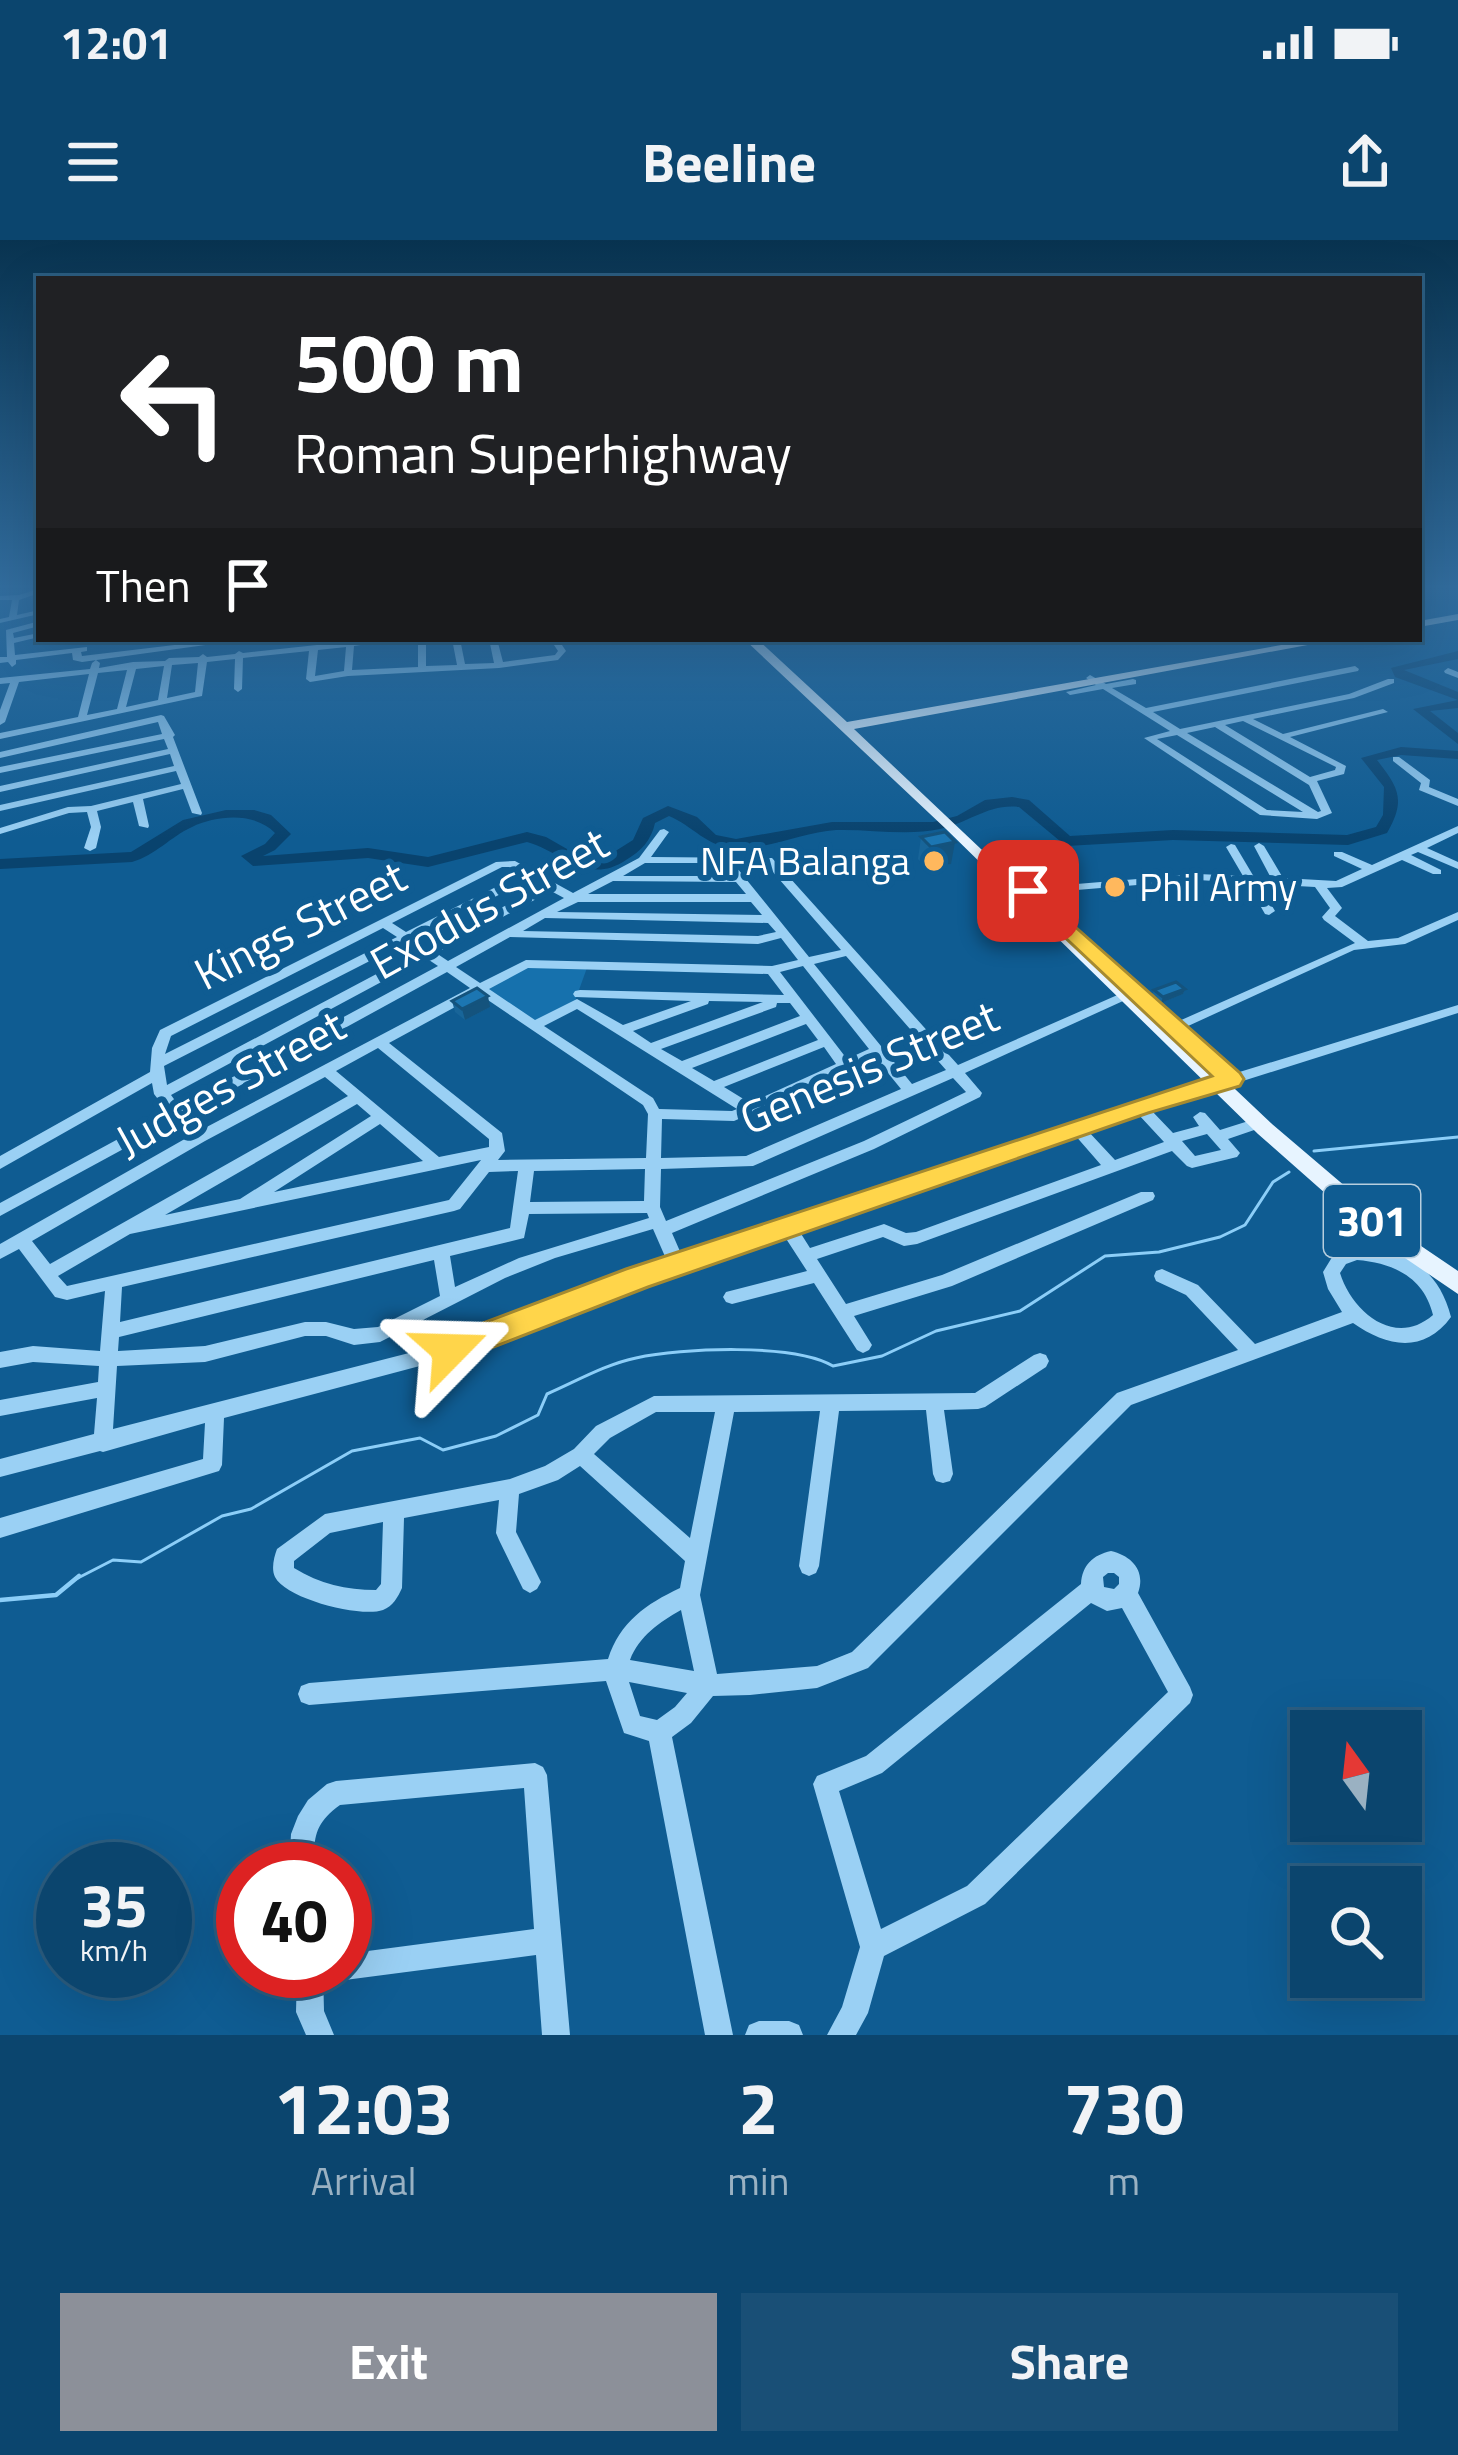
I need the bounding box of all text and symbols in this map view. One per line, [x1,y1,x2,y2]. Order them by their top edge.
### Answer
text: 12:01 [60,8,172,76]
text: Beeline [642,121,816,203]
icon: menu [60,129,126,195]
icon: share [1332,129,1398,195]
text: 500 m [294,297,524,425]
icon: left [96,324,252,480]
text: Roman Superhighway [294,412,792,494]
text: Then [96,551,191,619]
icon: arrive [215,552,281,618]
street label: Exodus Street [357,809,620,996]
place label: NFA Balanga [700,831,910,890]
pin [977,840,1079,942]
street label: Kings Street [182,842,417,1007]
marker: NFA Balanga [921,848,947,874]
place label: Phil Army [1139,857,1297,916]
icon: arrive [995,858,1061,924]
marker: Phil Army [1102,874,1128,900]
street label: Genesis Street [729,981,1009,1151]
street label: Judges Street [102,991,357,1173]
road number: 301 [1324,1185,1420,1257]
position arrow [387,1287,513,1413]
north arrow [1290,1710,1422,1842]
map controls [1290,1710,1422,1998]
speed limit sign: 40 [216,1842,372,1998]
text: 35 [80,1859,148,1950]
button: search [1290,1866,1422,1998]
text: km/h [80,1927,148,1973]
text: 12:03 [274,2052,454,2162]
text: 2 [738,2052,779,2162]
text: 730 [1063,2052,1184,2162]
text: Arrival [311,2151,417,2210]
text: min [727,2151,789,2210]
text: m [1107,2151,1140,2210]
button: Exit [60,2293,717,2431]
button: Share [741,2293,1398,2431]

